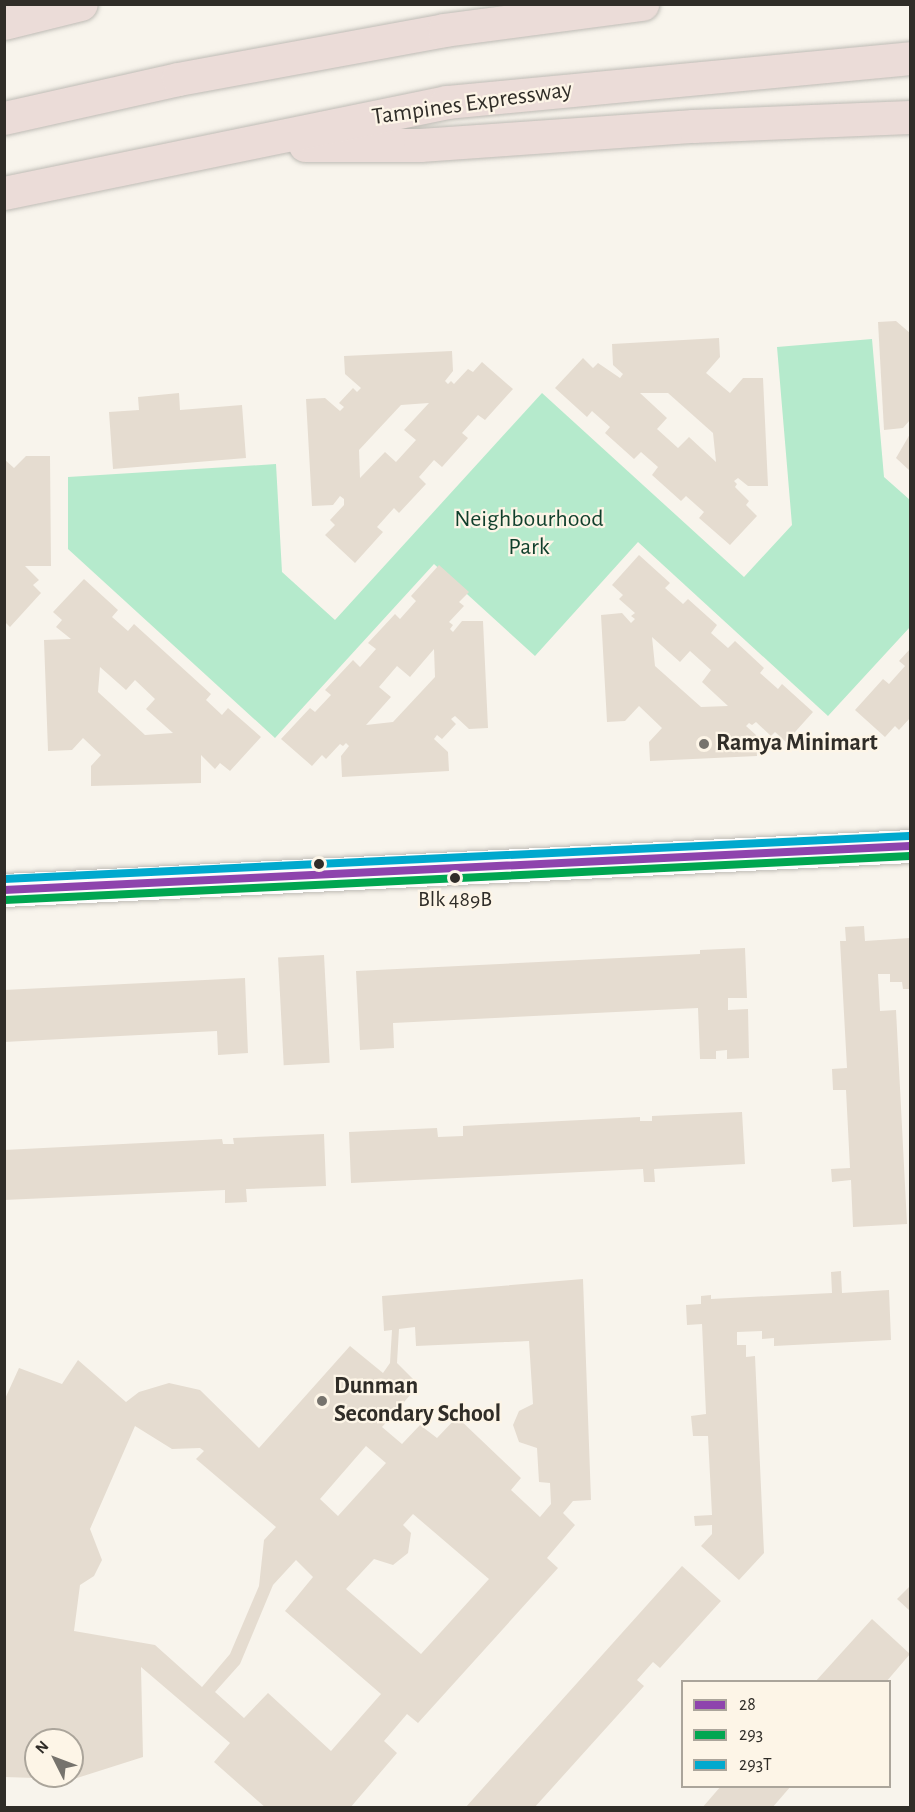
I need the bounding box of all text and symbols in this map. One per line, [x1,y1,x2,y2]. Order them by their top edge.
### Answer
street label: Tampines Expressway [370,76,574,132]
park label: Neighbourhood Park [454,506,604,562]
place label: Ramya Minimart [716,730,878,758]
marker: Ramya Minimart [697,737,711,751]
unlabelled marker [313,858,325,870]
marker: Blk 489B [449,872,461,884]
place label: Blk 489B [418,887,492,913]
place label: Dunman Secondary School [334,1373,501,1429]
marker: Dunman Secondary School [315,1394,329,1408]
legend [681,1680,891,1788]
text: 28 [739,1696,756,1714]
text: 293 [739,1726,763,1744]
north arrow [24,1728,84,1788]
text: N [32,1738,52,1757]
text: 293T [739,1756,772,1774]

